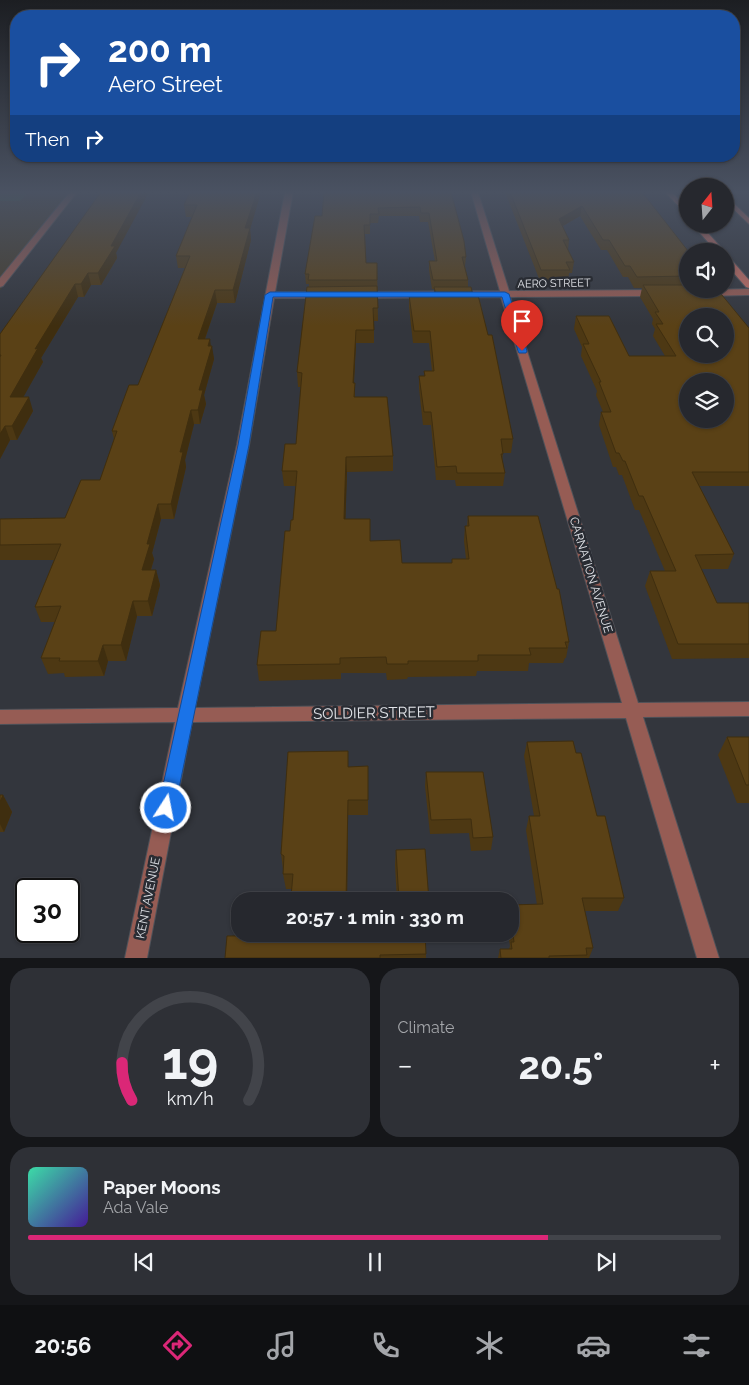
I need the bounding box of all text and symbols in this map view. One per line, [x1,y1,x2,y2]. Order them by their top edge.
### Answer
text: 200 m [108,29,212,70]
icon: right [25,30,90,95]
text: Aero Street [108,71,223,97]
icon: right [80,125,108,153]
text: Then [25,128,70,150]
north arrow [679,178,734,232]
map controls [679,178,734,428]
button: sound [679,243,734,298]
street label: AERO STREET [517,276,591,291]
pin [501,300,543,351]
icon: arrive [508,307,536,335]
button: search [679,308,734,363]
button: layers [679,373,734,428]
street label: CARNATION AVENUE [567,515,615,635]
street label: SOLDIER STREET [313,703,435,723]
position arrow [139,781,191,833]
street label: KENT AVENUE [133,856,163,940]
speed limit sign: 30 [15,878,80,943]
text: 20:57 · 1 min · 330 m [286,906,464,928]
text: Climate [398,1018,454,1037]
text: 19 [162,1030,218,1091]
text: 20.5° [518,1043,604,1088]
text: − [398,1049,413,1082]
text: + [709,1049,721,1082]
text: km/h [166,1088,213,1109]
text: Paper Moons [103,1176,221,1198]
text: Ada Vale [103,1198,168,1217]
icon: previous [130,1248,158,1276]
icon: pause [361,1248,389,1276]
icon: next [592,1248,620,1276]
icon: directions [160,1328,195,1363]
icon: music [264,1328,299,1363]
icon: phone [368,1328,403,1363]
icon: climate [472,1328,507,1363]
icon: car [576,1328,611,1363]
icon: filters [679,1328,714,1363]
text: 20:56 [34,1332,91,1358]

